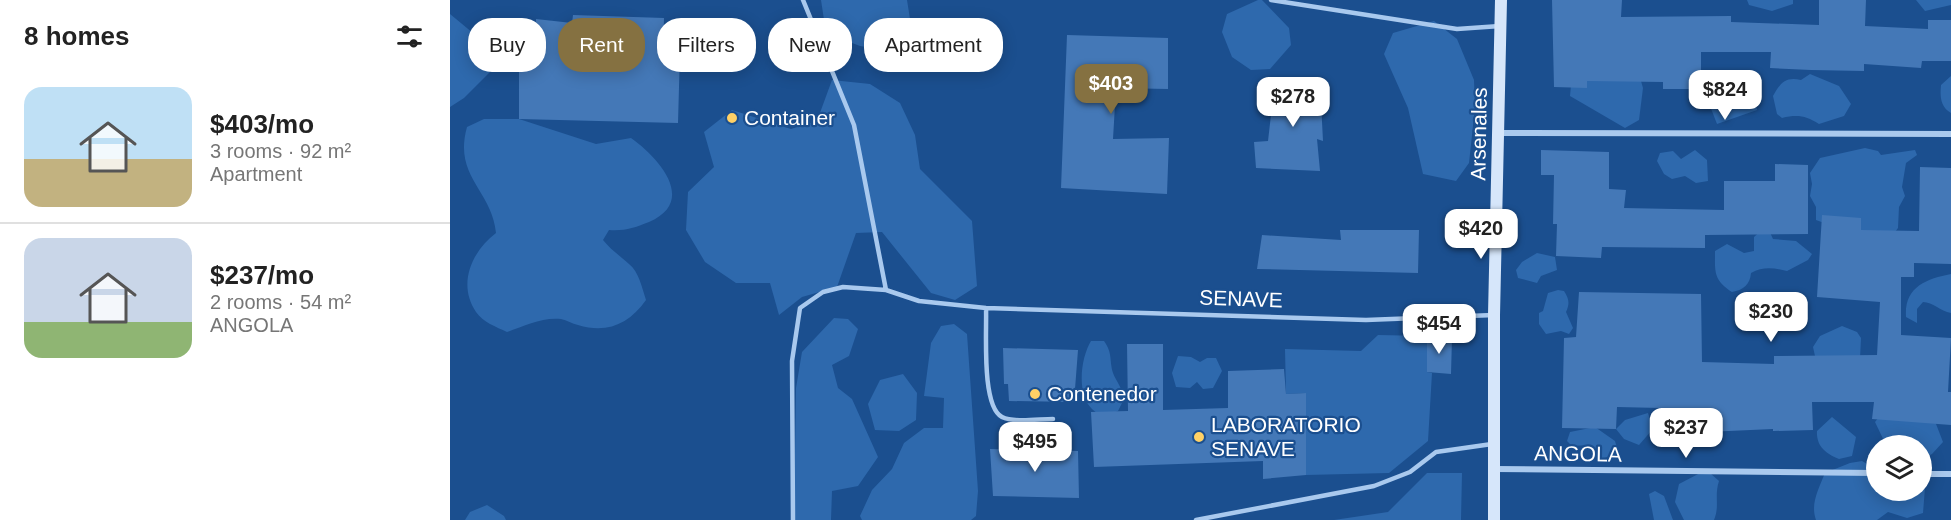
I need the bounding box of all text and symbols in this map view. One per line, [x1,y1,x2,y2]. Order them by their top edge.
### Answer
chip: Buy [468,18,546,72]
chip: Rent [558,18,645,72]
chip: Filters [657,18,756,72]
chip: New [768,18,852,72]
chip: Apartment [864,18,1003,72]
icon: filters [393,20,426,53]
text: 8 homes [24,21,130,51]
pin: $403 [1075,64,1147,115]
pin: $824 [1689,70,1761,121]
text: $403 [1089,72,1133,94]
pin: $278 [1257,77,1329,128]
text: $824 [1703,78,1747,100]
text: $278 [1271,85,1315,107]
street label: Arsenales [1466,87,1491,181]
place label: Container [744,106,835,129]
text: $403/mo [210,109,314,139]
icon: home [72,111,144,183]
marker: Container [725,111,739,125]
text: 3 rooms · 92 m² [210,140,351,162]
text: Apartment [210,163,302,185]
pin: $420 [1445,209,1517,260]
text: $420 [1459,217,1503,239]
text: $237/mo [210,260,314,290]
icon: home [72,262,144,334]
street label: SENAVE [1199,286,1283,311]
text: 2 rooms · 54 m² [210,291,351,313]
pin: $230 [1735,292,1807,343]
text: $230 [1749,300,1793,322]
pin: $454 [1403,304,1475,355]
text: $454 [1417,312,1461,334]
text: ANGOLA [210,314,293,336]
place label: Contenedor [1047,382,1157,405]
marker: Contenedor [1028,387,1042,401]
pin: $237 [1650,408,1722,459]
place label: LABORATORIO SENAVE [1211,413,1361,460]
text: $237 [1664,416,1708,438]
pin: $495 [999,422,1071,473]
text: $495 [1013,430,1057,452]
marker: LABORATORIO SENAVE [1192,430,1206,444]
map controls [1866,435,1932,501]
button: layers [1866,435,1932,501]
street label: ANGOLA [1534,441,1622,466]

